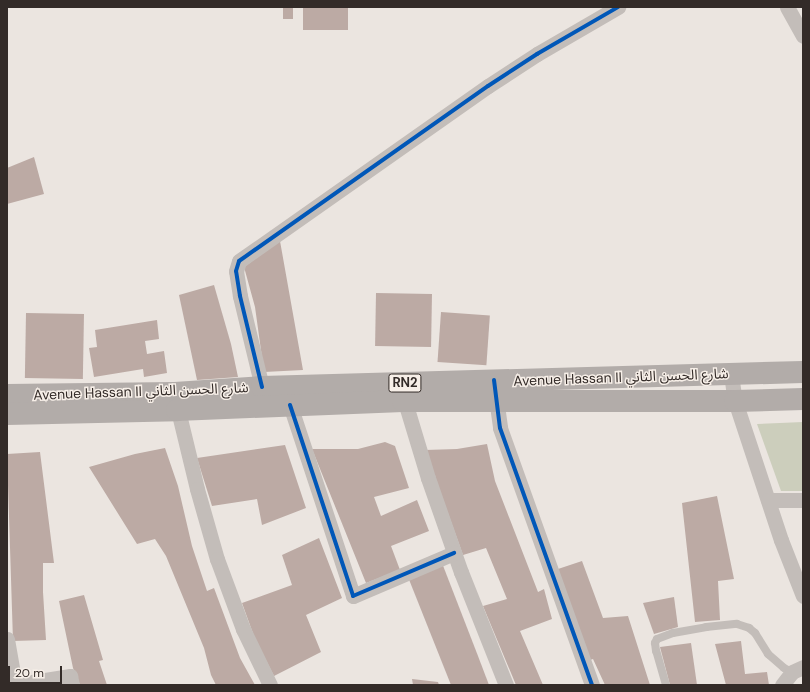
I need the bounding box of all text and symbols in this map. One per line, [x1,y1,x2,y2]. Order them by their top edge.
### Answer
street label: Avenue Hassan II شارع الحسن الثاني [513,365,729,389]
road number: RN2 [388,372,422,394]
street label: Avenue Hassan II شارع الحسن الثاني [33,379,249,403]
scale bar [10,658,64,684]
text: 20 m [15,665,44,681]

